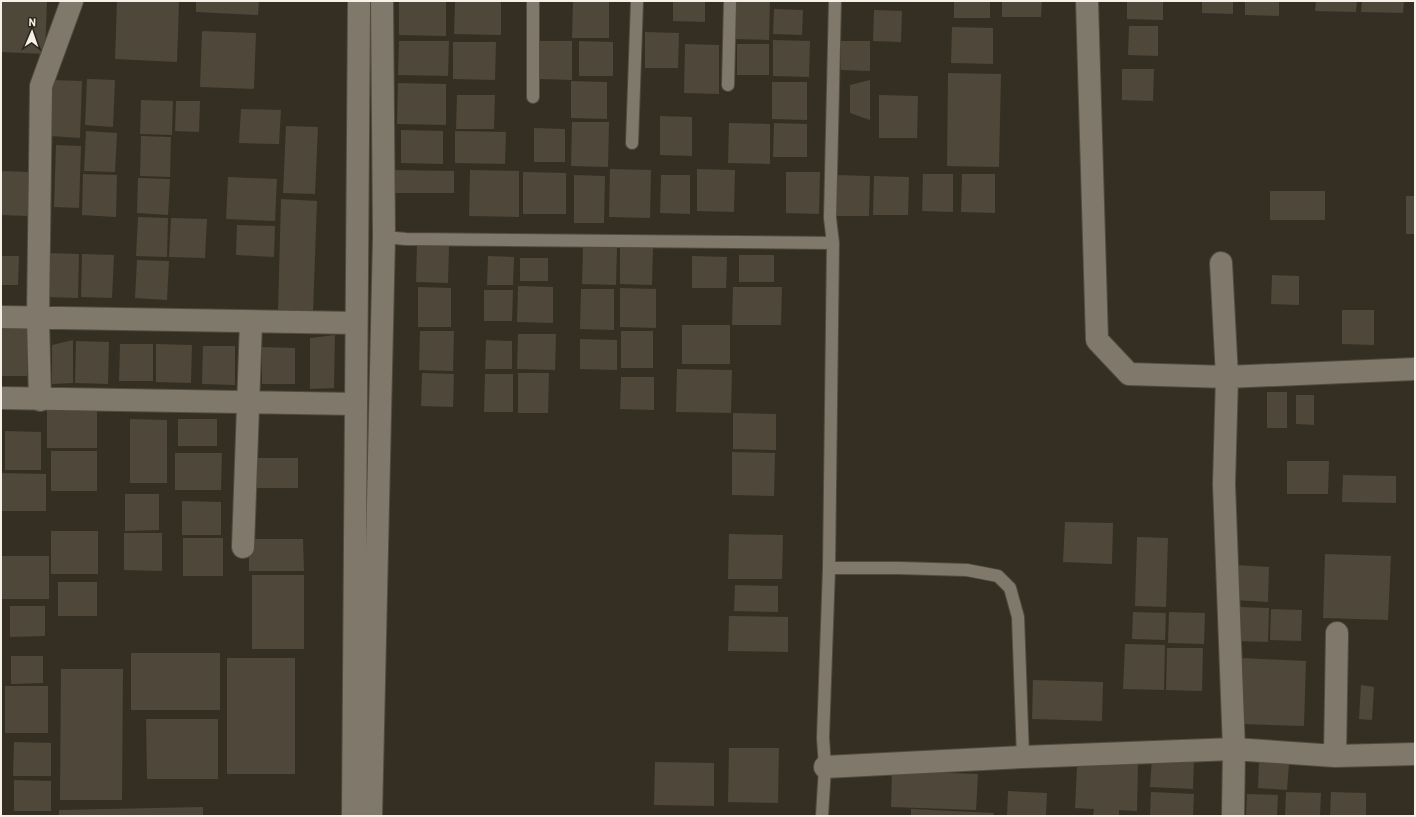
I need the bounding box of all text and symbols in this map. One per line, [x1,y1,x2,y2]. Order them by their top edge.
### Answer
north arrow [12,12,52,52]
text: N [28,15,36,28]

